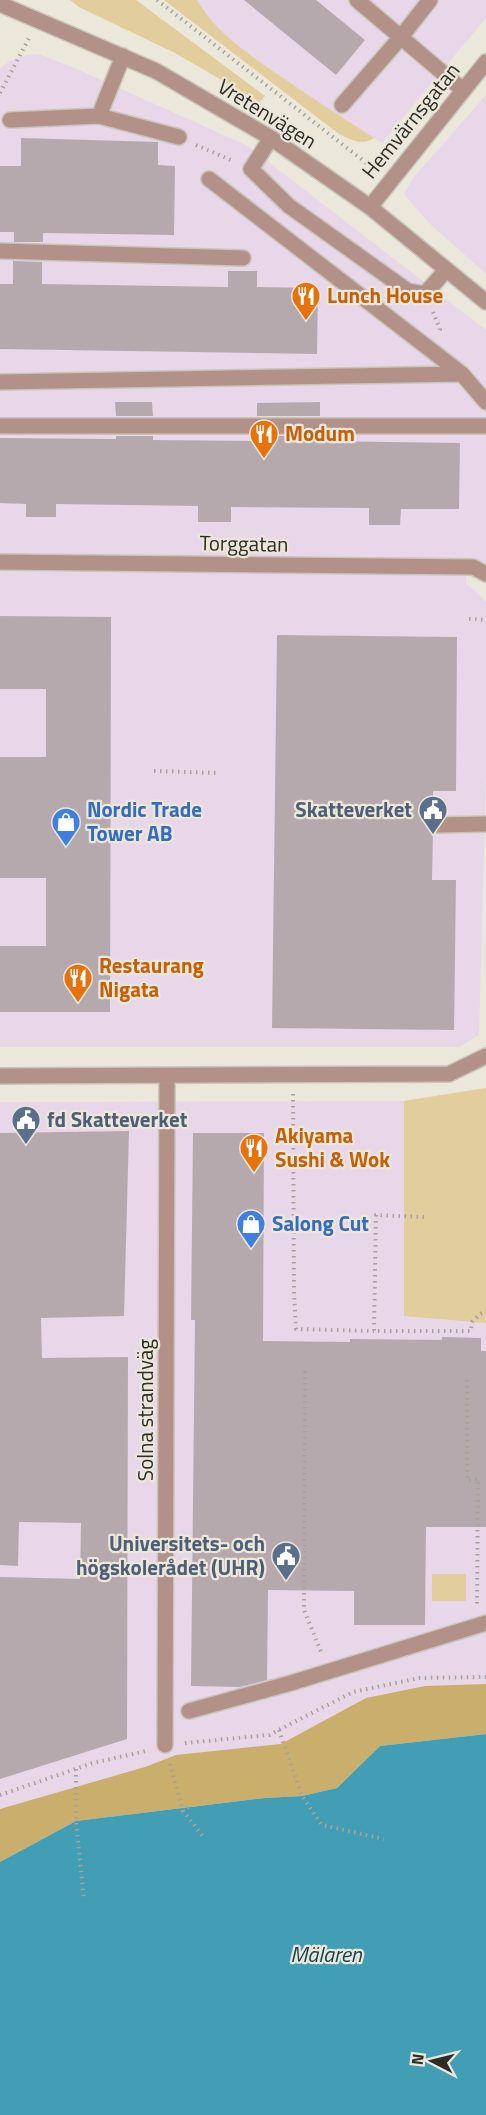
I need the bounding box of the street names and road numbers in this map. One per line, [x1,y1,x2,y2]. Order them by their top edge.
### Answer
street label: Hemvärnsgatan [353,55,467,185]
street label: Vretenvägen [212,70,323,156]
street label: Torggatan [199,526,289,560]
street label: Solna strandväg [129,1339,161,1481]

